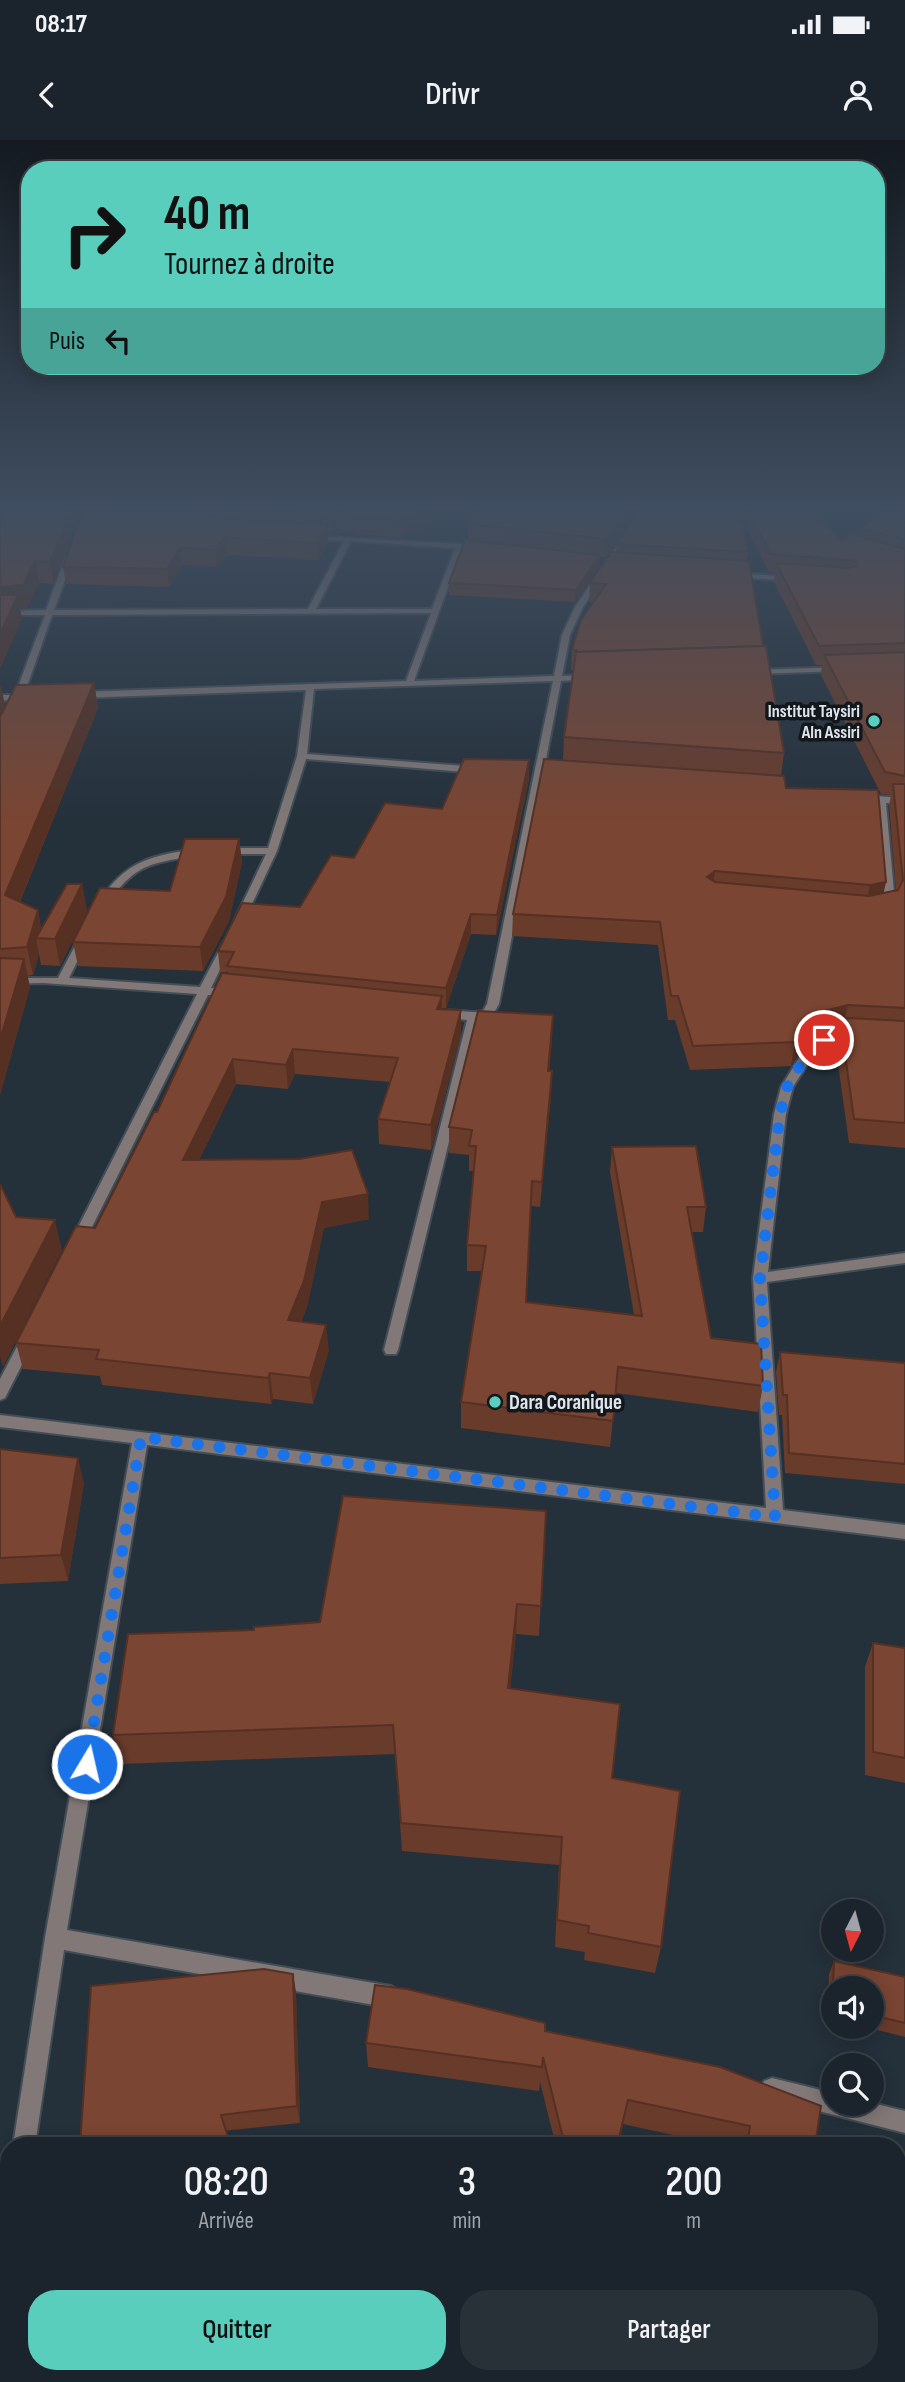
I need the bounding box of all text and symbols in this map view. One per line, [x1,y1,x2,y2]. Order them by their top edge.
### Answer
text: 08:17 [35,9,87,40]
text: Drivr [425,75,480,114]
icon: back [28,76,66,114]
icon: person [839,76,877,114]
text: 40 m [164,185,250,244]
icon: right [49,189,140,280]
text: Tournez à droite [164,245,335,284]
icon: left [99,322,137,360]
text: Puis [49,326,85,357]
place label: Institut Taysiri Aln Assiri [768,701,860,743]
marker: Institut Taysiri Aln Assiri [866,713,882,729]
pin [794,1010,854,1070]
icon: arrive [805,1021,843,1059]
place label: Dara Coranique [509,1390,622,1415]
marker: Dara Coranique [487,1394,503,1410]
position arrow [50,1727,124,1801]
north arrow [821,1899,884,1962]
map controls [821,1899,884,2116]
button: sound [821,1976,884,2039]
button: search [821,2053,884,2116]
text: 08:20 [184,2157,269,2208]
text: 3 [458,2157,476,2208]
text: 200 [665,2157,722,2208]
text: Arrivée [199,2207,254,2235]
text: min [453,2207,481,2235]
text: m [686,2207,701,2235]
button: Quitter [28,2290,446,2370]
button: Partager [460,2290,878,2370]

